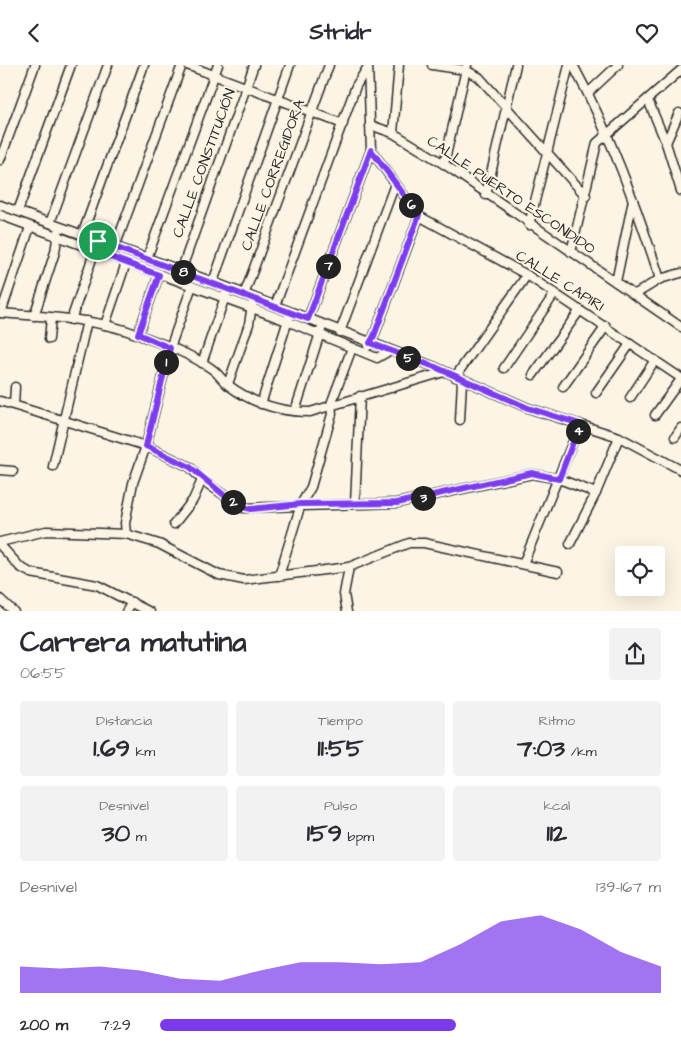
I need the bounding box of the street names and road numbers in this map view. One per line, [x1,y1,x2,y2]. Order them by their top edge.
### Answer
street label: CALLE CONSTITUCIÓN [167,85,241,241]
street label: CALLE CORREGIDORA [236,96,310,254]
street label: CALLE PUERTO ESCONDIDO [423,131,599,259]
street label: CALLE CAPIRI [512,245,608,317]

